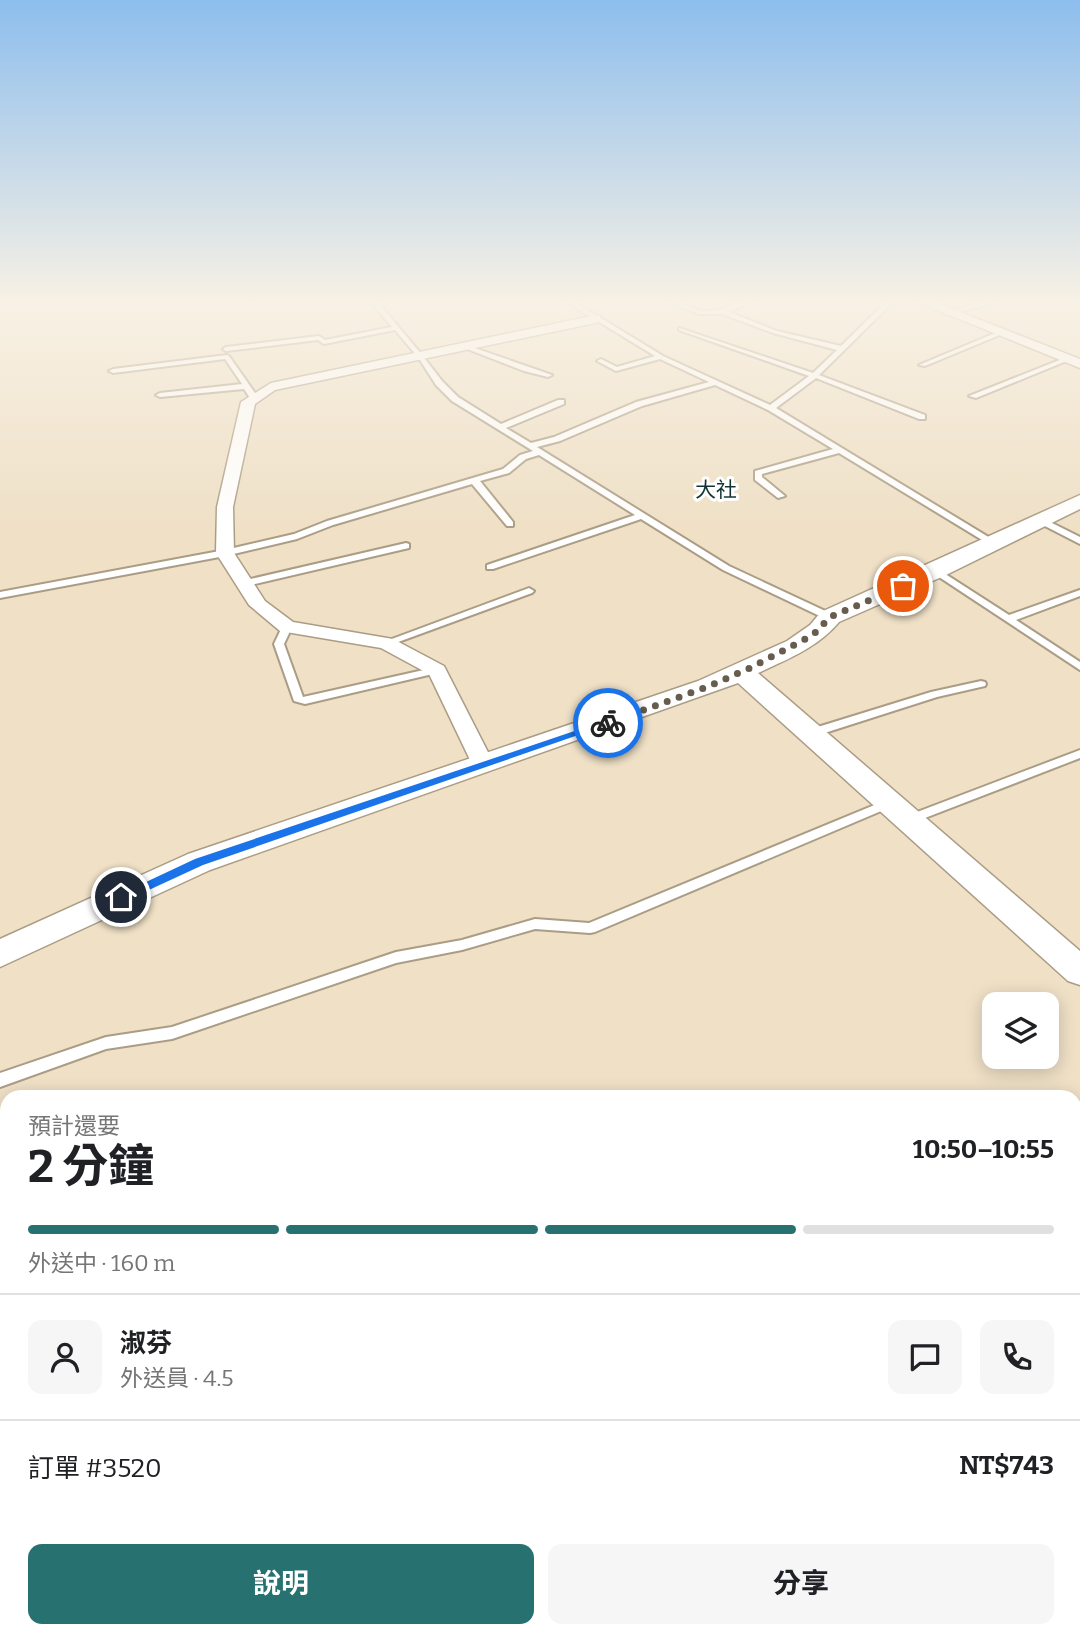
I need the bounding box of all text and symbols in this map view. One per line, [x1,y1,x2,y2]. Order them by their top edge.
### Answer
district label: 大社 [695,477,737,503]
pin [873,556,933,616]
icon: bag [884,567,922,605]
courier [573,688,643,758]
icon: bike [589,704,627,742]
pin [91,867,151,927]
icon: home [102,878,140,916]
map controls [982,992,1059,1069]
button: layers [982,992,1059,1069]
text: 預計還要 [28,1112,120,1140]
text: 10:50–10:55 [913,1134,1054,1165]
text: 2 分鐘 [28,1139,154,1194]
text: 外送中 · 160 m [28,1249,175,1277]
button: person [28,1320,102,1394]
button: chat [888,1320,962,1394]
button: phone [980,1320,1054,1394]
text: 淑芬 [120,1328,172,1359]
text: 外送員 · 4.5 [120,1364,234,1392]
text: NT$743 [959,1450,1054,1481]
text: 訂單 #3520 [28,1453,162,1484]
button: 說明 [28,1544,534,1624]
button: 分享 [548,1544,1054,1624]

